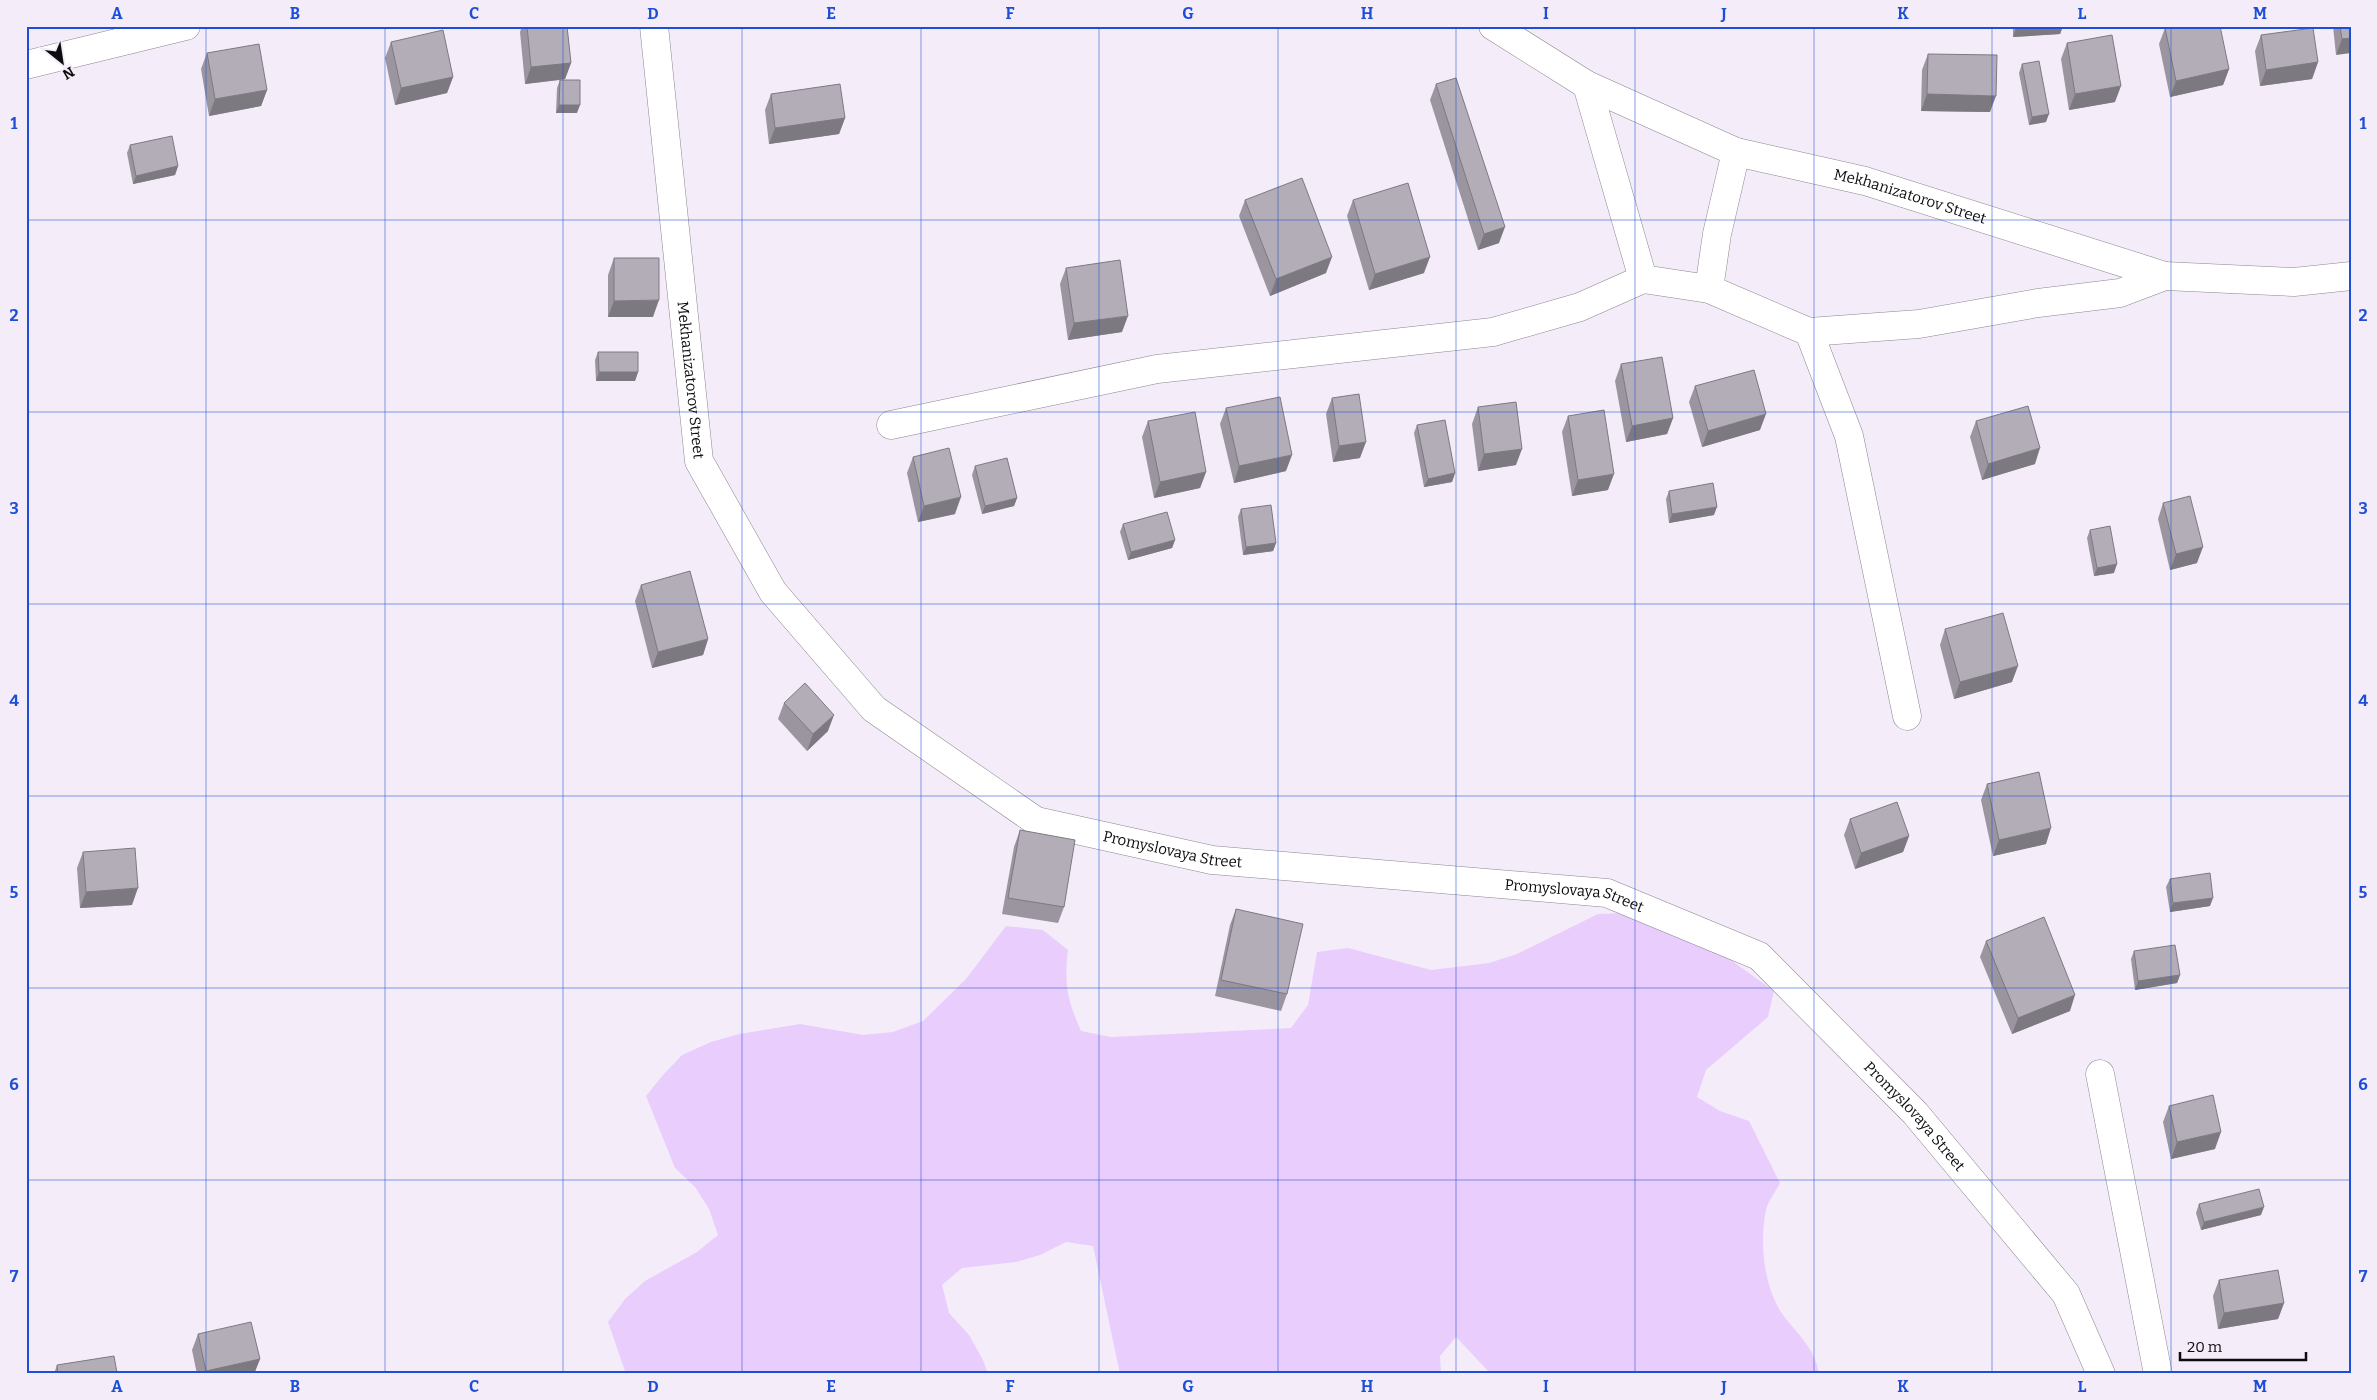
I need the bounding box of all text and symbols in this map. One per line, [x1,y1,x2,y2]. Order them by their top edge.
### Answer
text: A [111,4,123,23]
text: B [290,4,300,23]
text: C [469,4,479,23]
text: D [647,4,659,23]
text: E [826,4,836,23]
text: F [1006,4,1015,23]
text: G [1182,4,1194,23]
text: H [1361,4,1374,23]
text: I [1543,4,1549,23]
text: J [1720,4,1727,23]
text: K [1897,4,1909,23]
text: L [2078,4,2087,23]
text: M [2253,4,2267,23]
north arrow [38,38,88,88]
text: N [59,63,77,83]
text: 1 [11,114,18,133]
text: 1 [2360,114,2367,133]
street label: Mekhanizatorov Street [1832,165,1989,228]
street label: Mekhanizatorov Street [674,300,708,460]
text: 2 [9,306,19,325]
text: 2 [2358,306,2368,325]
text: 3 [9,499,19,518]
text: 3 [2358,499,2368,518]
text: 4 [9,691,19,710]
text: 4 [2358,691,2368,710]
street label: Promyslovaya Street [1101,827,1243,872]
street label: Promyslovaya Street [1504,875,1647,916]
text: 5 [10,883,19,902]
text: 5 [2359,883,2368,902]
street label: Promyslovaya Street [1860,1058,1969,1175]
text: 6 [9,1075,19,1094]
text: 6 [2358,1075,2368,1094]
text: 7 [10,1267,19,1286]
text: 7 [2359,1267,2368,1286]
scale bar [2180,1330,2306,1362]
text: 20 m [2187,1338,2223,1356]
text: A [111,1377,123,1396]
text: B [290,1377,300,1396]
text: C [469,1377,479,1396]
text: D [647,1377,659,1396]
text: E [826,1377,836,1396]
text: F [1006,1377,1015,1396]
text: G [1182,1377,1194,1396]
text: H [1361,1377,1374,1396]
text: I [1543,1377,1549,1396]
text: J [1720,1377,1727,1396]
text: K [1897,1377,1909,1396]
text: L [2078,1377,2087,1396]
text: M [2253,1377,2267,1396]

